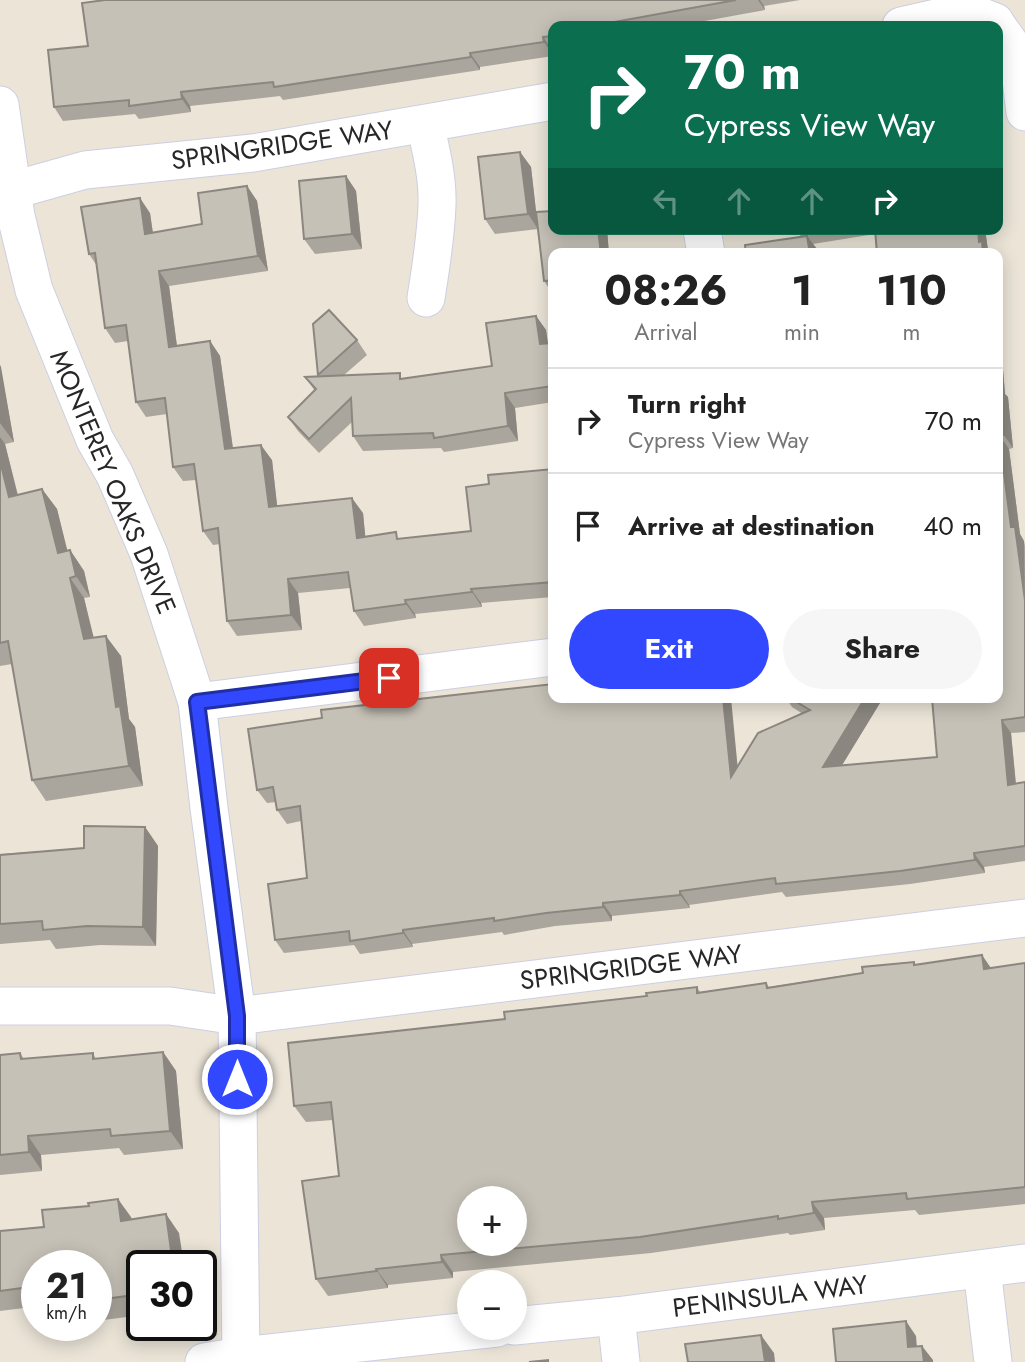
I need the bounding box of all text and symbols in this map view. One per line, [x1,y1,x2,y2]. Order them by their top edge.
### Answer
text: 70 m [684,37,801,107]
icon: right [569,49,660,140]
text: Cypress View Way [684,102,935,148]
street label: SPRINGRIDGE WAY [169,111,396,179]
icon: left [647,182,685,220]
icon: ahead [720,182,758,220]
icon: ahead [793,182,831,220]
icon: right [866,182,904,220]
text: 08:26 [604,260,728,321]
text: 1 [791,260,813,321]
text: 110 [876,260,947,321]
text: Arrival [634,315,698,349]
text: min [784,315,820,349]
text: m [902,315,920,349]
street label: MONTEREY OAKS DRIVE [40,344,186,620]
text: Turn right [628,385,746,423]
icon: right [569,402,607,440]
text: 70 m [925,402,982,440]
text: Cypress View Way [628,423,809,457]
icon: arrive [569,507,607,545]
text: Arrive at destination [628,507,875,545]
text: 40 m [923,507,982,545]
button: Exit [569,609,769,689]
button: Share [783,609,982,689]
pin [359,648,419,708]
icon: arrive [370,659,408,697]
street label: SPRINGRIDGE WAY [518,934,745,999]
position arrow [200,1042,274,1116]
map controls [457,1186,527,1340]
button: + [457,1186,527,1256]
speed limit sign: 30 [126,1250,217,1341]
text: 21 [46,1261,87,1311]
street label: PENINSULA WAY [670,1265,870,1327]
button: − [457,1270,527,1340]
text: km/h [46,1300,87,1326]

